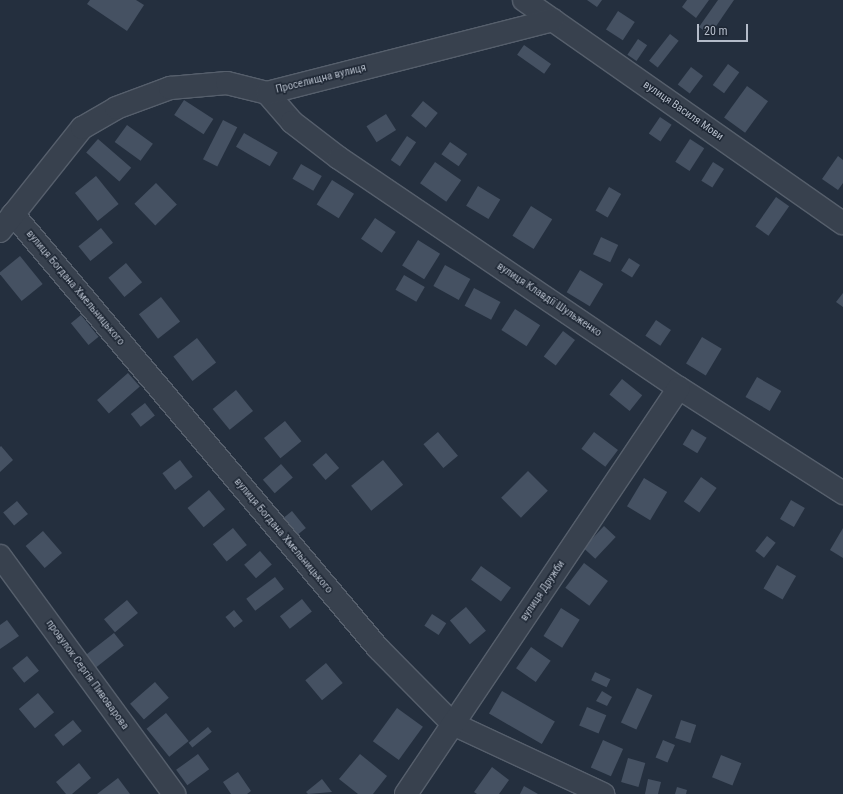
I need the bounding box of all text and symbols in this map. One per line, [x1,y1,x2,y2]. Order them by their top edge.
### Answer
scale bar [699,16,750,42]
text: 20 m [704,24,728,38]
street label: Проселищна вулиця [274,61,368,97]
street label: вулиця Василя Мови [640,78,726,144]
street label: вулиця Богдана Хмельницького [23,228,127,348]
street label: вулиця Клавдії Шульженко [494,260,604,340]
street label: вулиця Богдана Хмельницького [231,476,335,596]
street label: вулиця Дружби [518,558,568,624]
street label: провулок Сергія Пивоварова [43,617,131,733]

